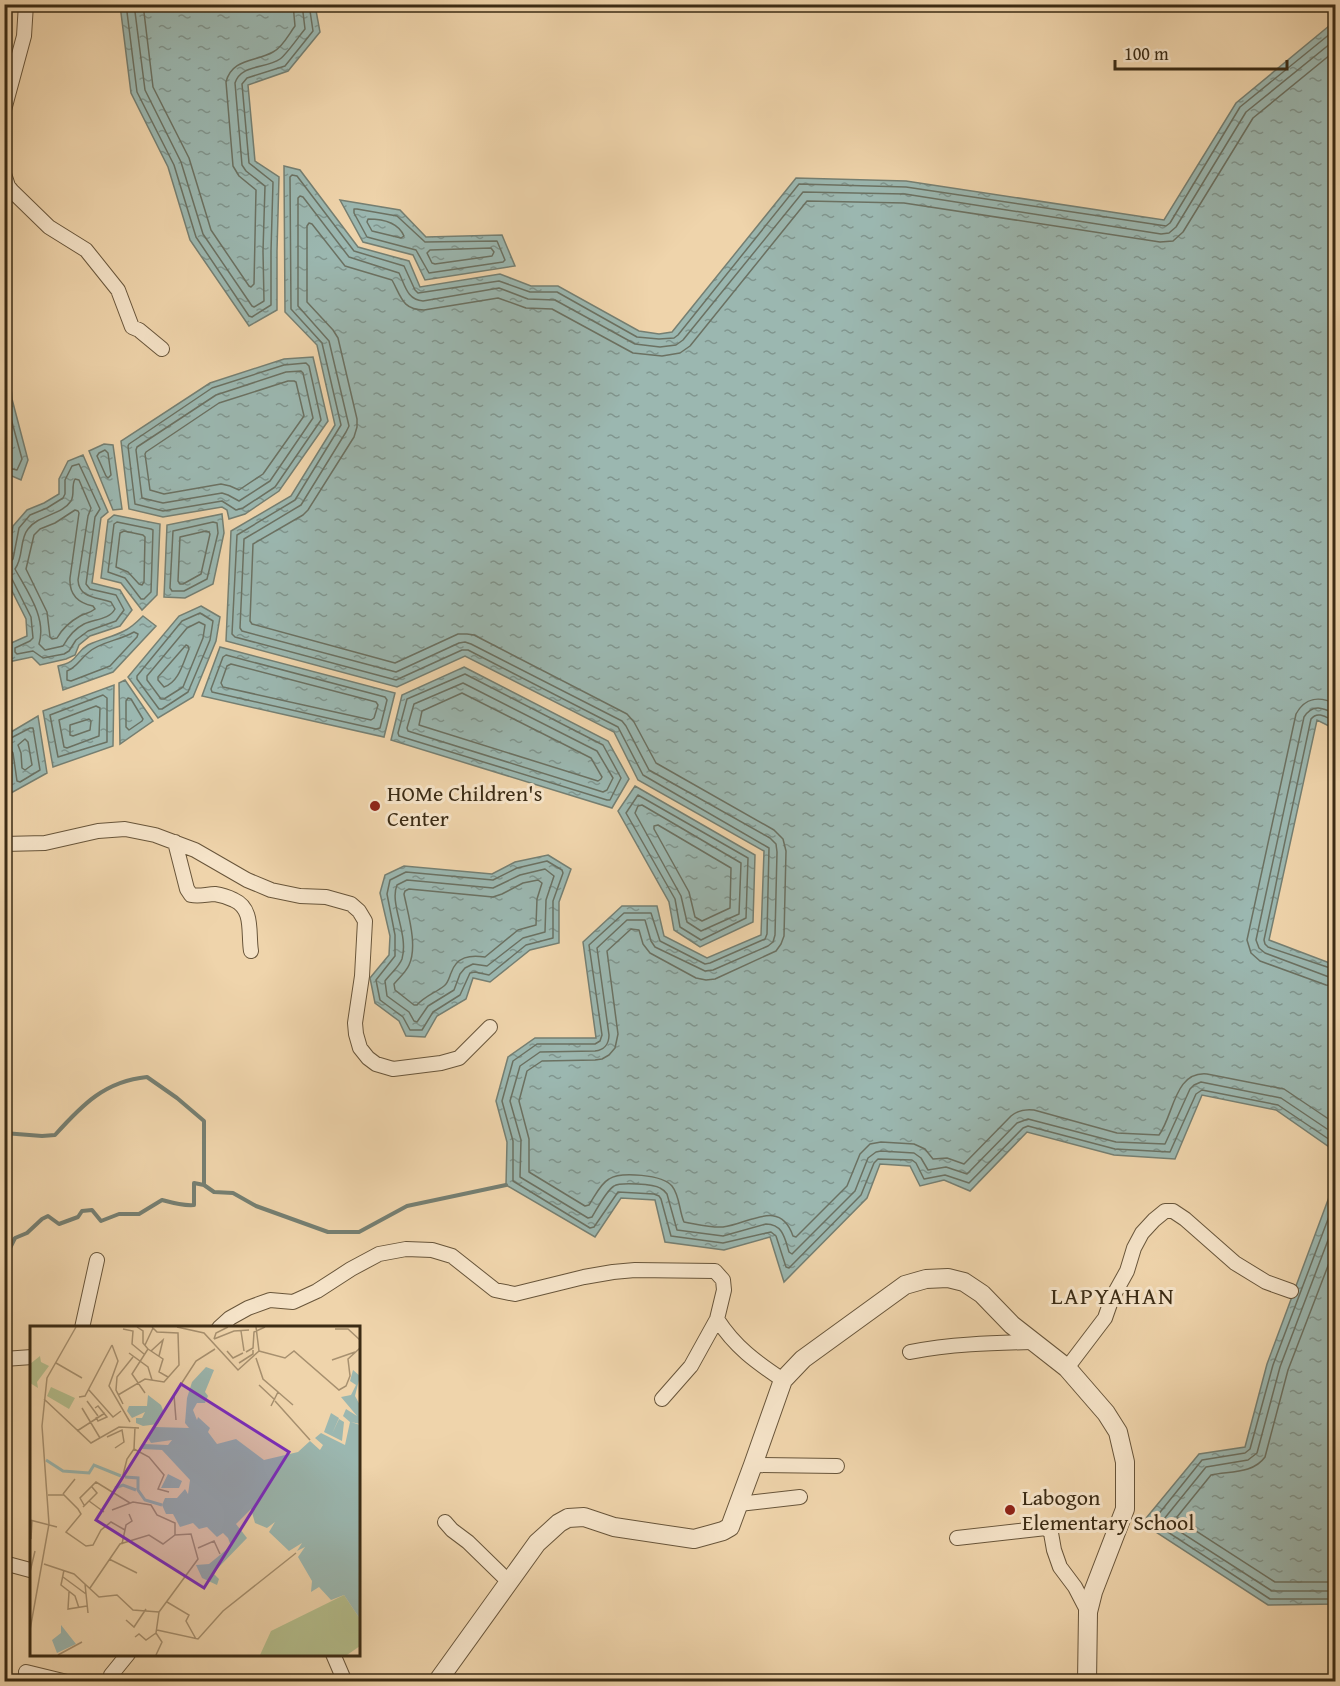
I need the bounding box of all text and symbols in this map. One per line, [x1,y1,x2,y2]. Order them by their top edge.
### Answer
scale bar [1115,33,1288,71]
text: 100 m [1124,40,1169,67]
place label: HOMe Children's Center [387,777,542,834]
marker: HOMe Children's Center [368,799,382,813]
district label: LAPYAHAN [1051,1278,1175,1313]
inset map [30,1326,360,1656]
place label: Labogon Elementary School [1022,1481,1194,1538]
marker: Labogon Elementary School [1003,1503,1017,1517]

